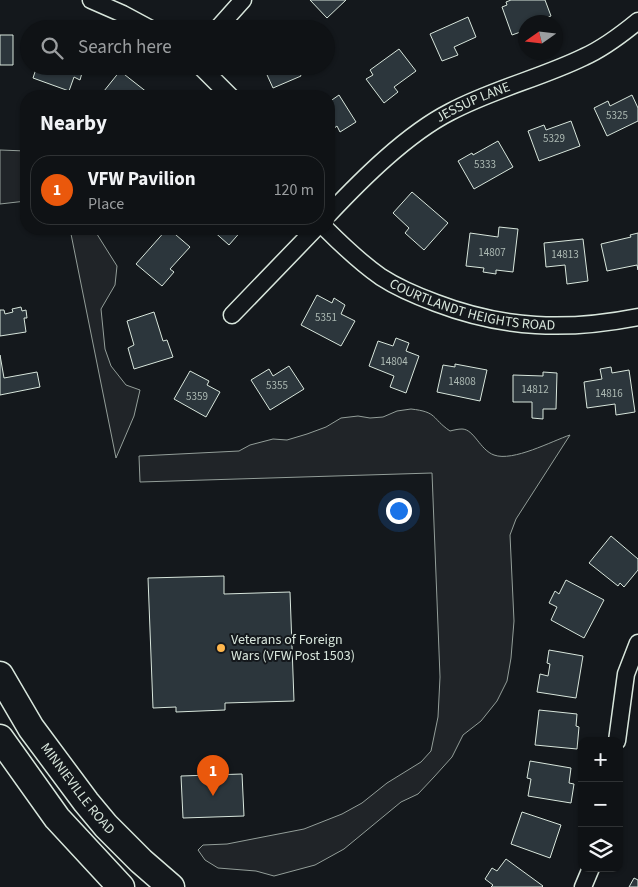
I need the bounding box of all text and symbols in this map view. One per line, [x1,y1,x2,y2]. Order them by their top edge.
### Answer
north arrow [518,15,563,60]
search box [20,20,335,75]
icon: search [38,34,66,62]
text: Search here [78,34,172,61]
street label: JESSUP LANE [432,77,513,128]
text: Nearby [40,108,107,138]
house number: 5325 [606,108,628,123]
house number: 5329 [543,131,565,146]
house number: 5333 [474,157,496,172]
text: VFW Pavilion [88,166,196,193]
text: 1 [53,179,61,201]
text: 120 m [274,179,314,201]
text: Place [88,193,124,215]
house number: 14807 [478,245,506,260]
house number: 14813 [551,247,579,262]
street label: COURTLANDT HEIGHTS ROAD [386,274,555,336]
house number: 5351 [315,310,337,325]
house number: 14804 [380,354,408,369]
house number: 14808 [448,374,476,389]
house number: 5355 [266,378,288,393]
house number: 14812 [521,382,549,397]
house number: 14816 [595,386,623,401]
house number: 5359 [186,389,208,404]
your location [386,498,412,524]
place label: Veterans of Foreign Wars (VFW Post 1503) [231,630,355,666]
marker: Veterans of Foreign Wars (VFW Post 1503) [215,642,227,654]
map controls [578,737,623,872]
button: + [578,737,623,782]
street label: MINNIEVILLE ROAD [36,739,119,839]
pin: 1 [197,755,229,796]
button: − [578,782,623,827]
button: layers [578,827,623,872]

